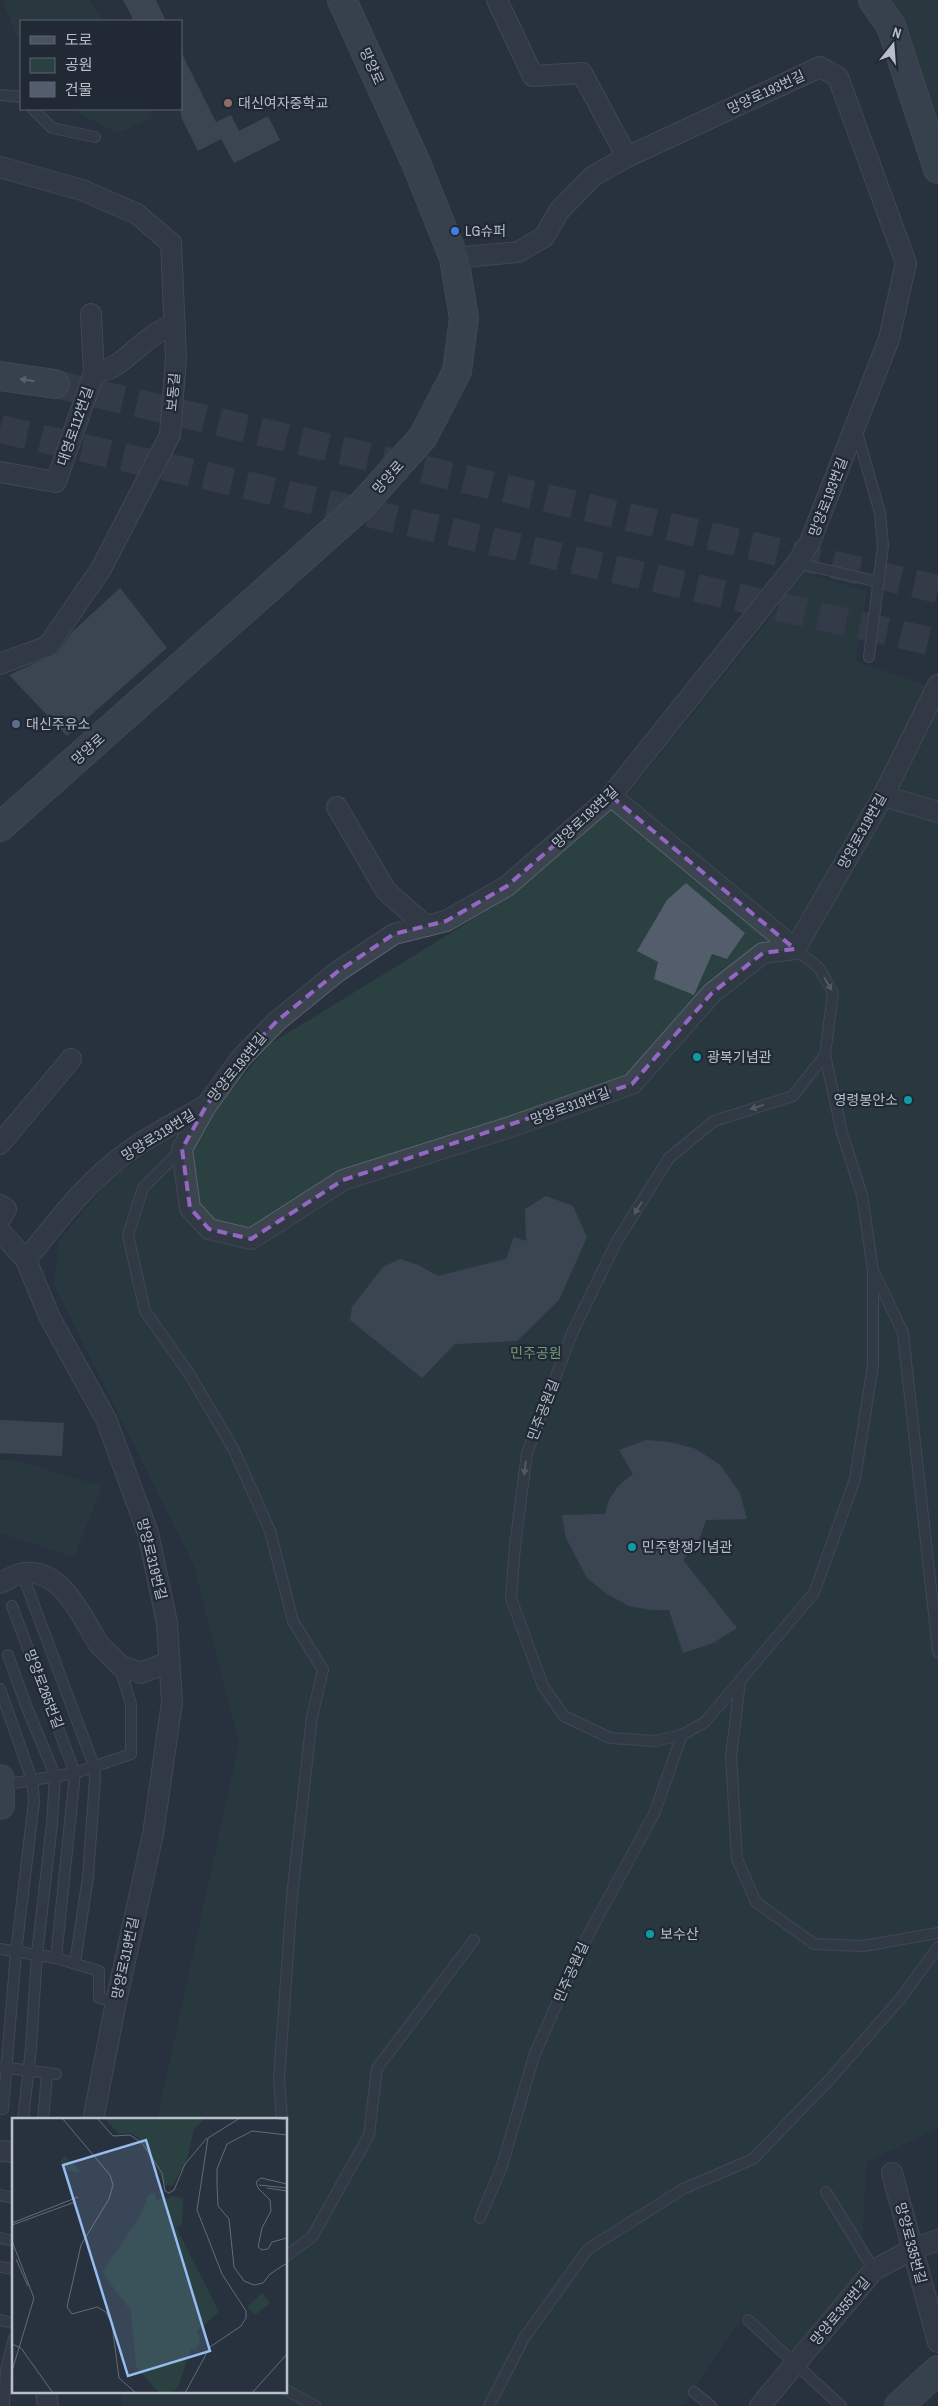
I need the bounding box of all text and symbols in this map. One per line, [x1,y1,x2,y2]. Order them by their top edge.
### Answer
legend [20,20,182,110]
north arrow [868,20,918,70]
text: N [890,23,903,42]
text: 도로 [65,29,93,50]
street label: 망양로 [356,45,388,87]
text: 공원 [65,54,93,75]
street label: 망양로193번길 [724,66,808,118]
text: 건물 [65,79,93,100]
place label: 대신여자중학교 [238,94,328,112]
marker: 대신여자중학교 [222,97,234,109]
place label: LG슈퍼 [465,222,506,240]
marker: LG슈퍼 [449,225,461,237]
street label: 보동길 [162,372,184,412]
one-way arrow [19,376,35,384]
street label: 대영로112번길 [53,384,97,468]
street label: 망양로193번길 [805,455,851,539]
street label: 망양로 [368,457,408,497]
place label: 대신주유소 [26,715,91,733]
marker: 대신주유소 [10,718,22,730]
street label: 망양로 [68,729,108,769]
street label: 망양로193번길 [548,782,622,852]
street label: 망양로319번길 [834,790,890,872]
one-way arrow [824,978,833,991]
street label: 망양로193번길 [204,1029,270,1105]
place label: 광복기념관 [707,1048,772,1066]
marker: 광복기념관 [691,1051,703,1063]
street label: 망양로319번길 [528,1083,612,1129]
place label: 영령봉안소 [834,1091,898,1109]
marker: 영령봉안소 [902,1094,914,1106]
one-way arrow [750,1104,765,1112]
street label: 망양로319번길 [118,1105,198,1165]
one-way arrow [633,1202,643,1215]
park label: 민주공원 [510,1344,562,1362]
street label: 민주공원길 [523,1377,563,1443]
one-way arrow [521,1461,529,1477]
street label: 망양로319번길 [133,1516,171,1602]
place label: 민주항쟁기념관 [642,1538,732,1556]
marker: 민주항쟁기념관 [626,1541,638,1553]
street label: 망양로265번길 [21,1647,67,1731]
street label: 망양로319번길 [108,1915,142,2001]
place label: 보수산 [660,1925,699,1943]
marker: 보수산 [644,1928,656,1940]
street label: 민주공원길 [550,1939,592,2005]
inset map [12,2118,288,2394]
street label: 망양로335번길 [891,2200,931,2286]
street label: 망양로355번길 [806,2273,874,2349]

